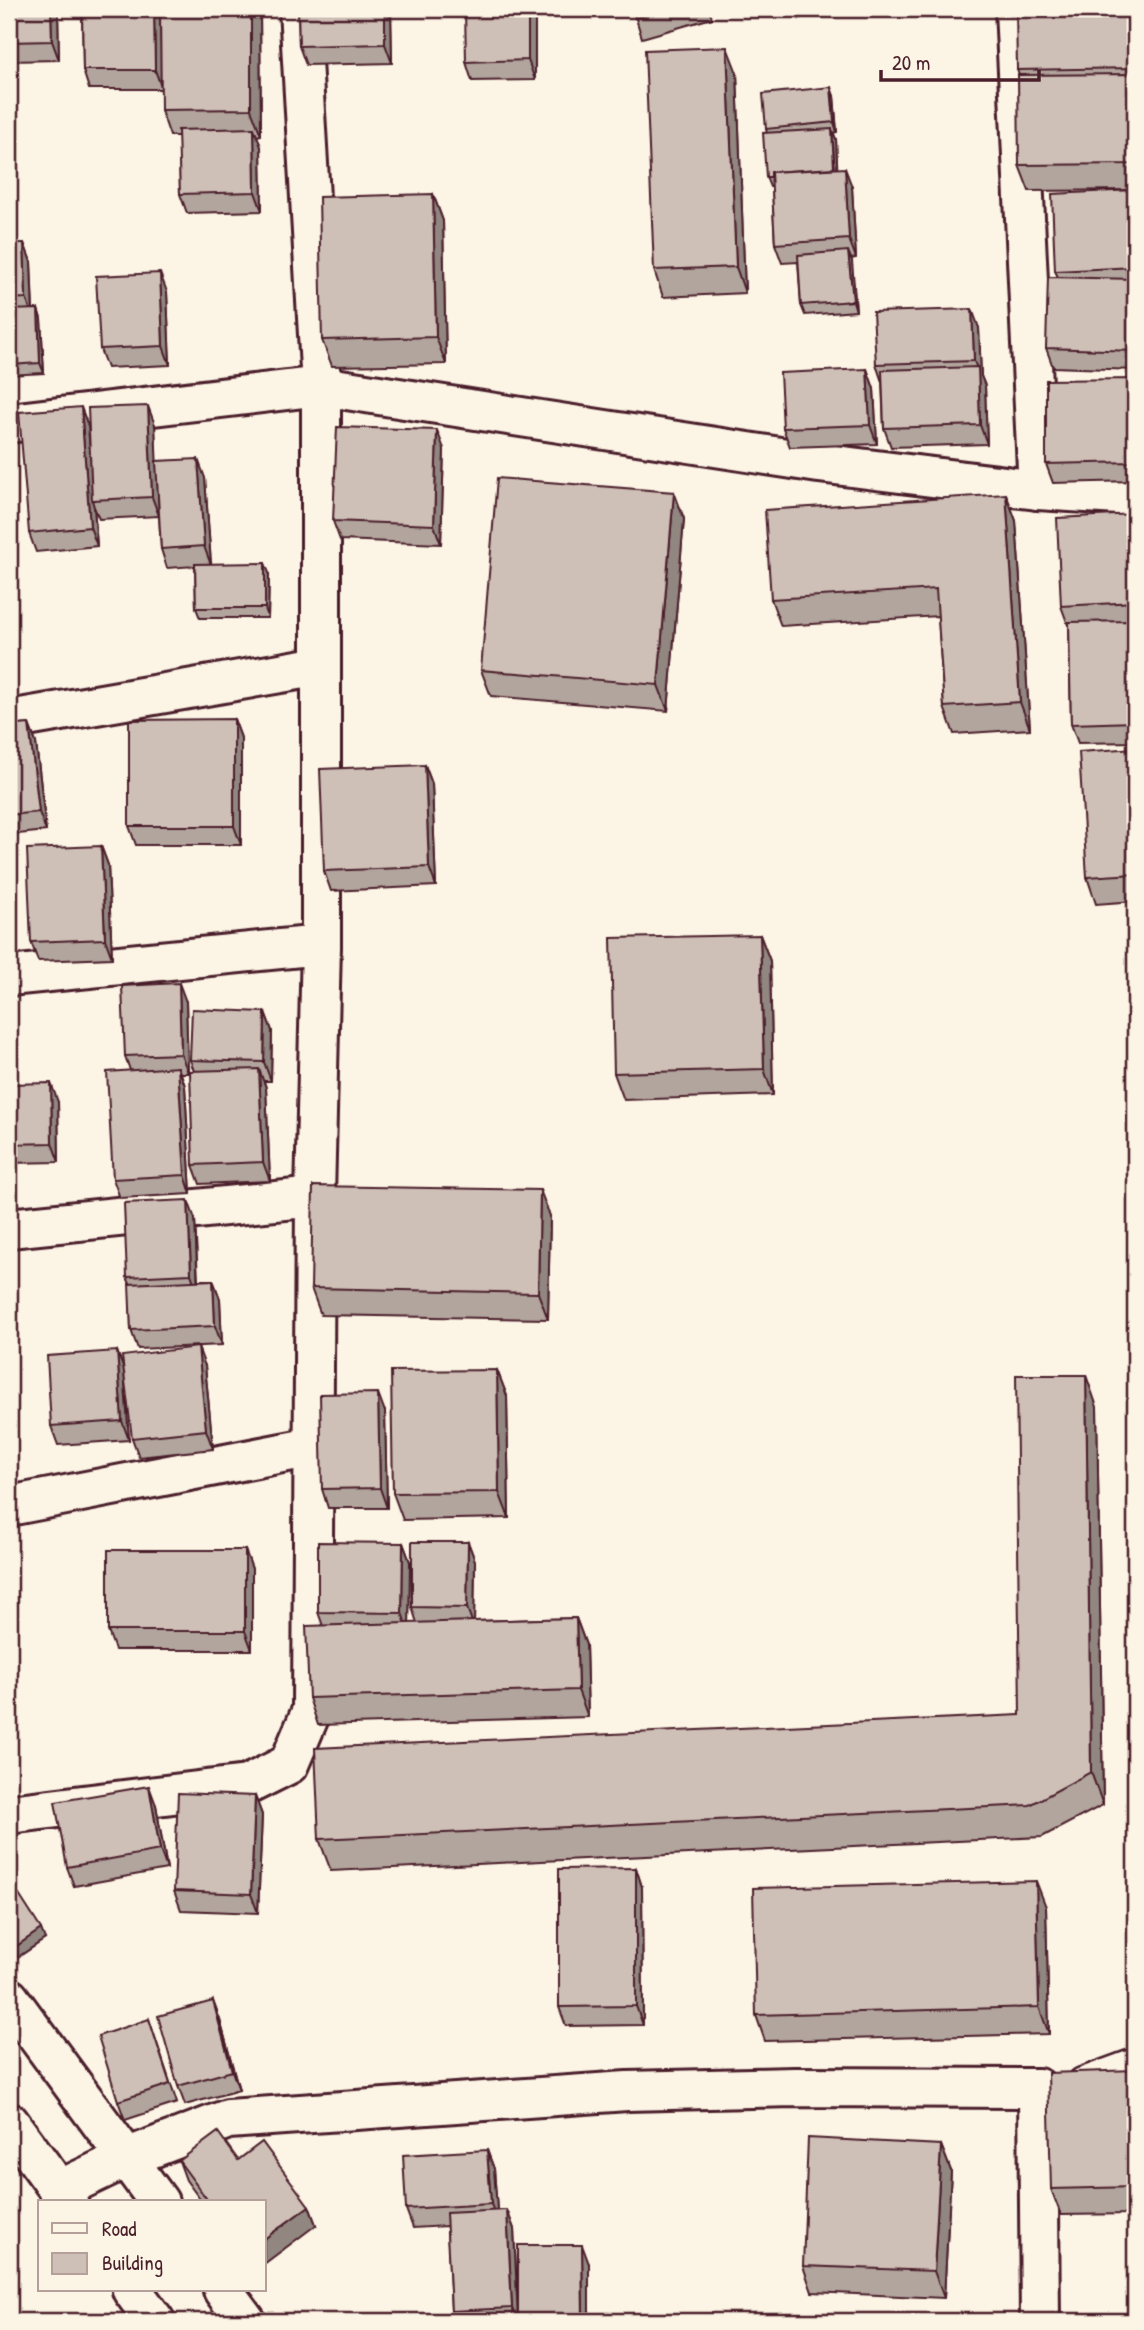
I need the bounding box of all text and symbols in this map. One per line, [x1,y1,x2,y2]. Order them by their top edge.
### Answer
scale bar [881,38,1039,82]
text: 20 m [892,48,930,77]
legend [38,2200,266,2292]
text: Road [102,2214,136,2243]
text: Building [102,2248,163,2277]

